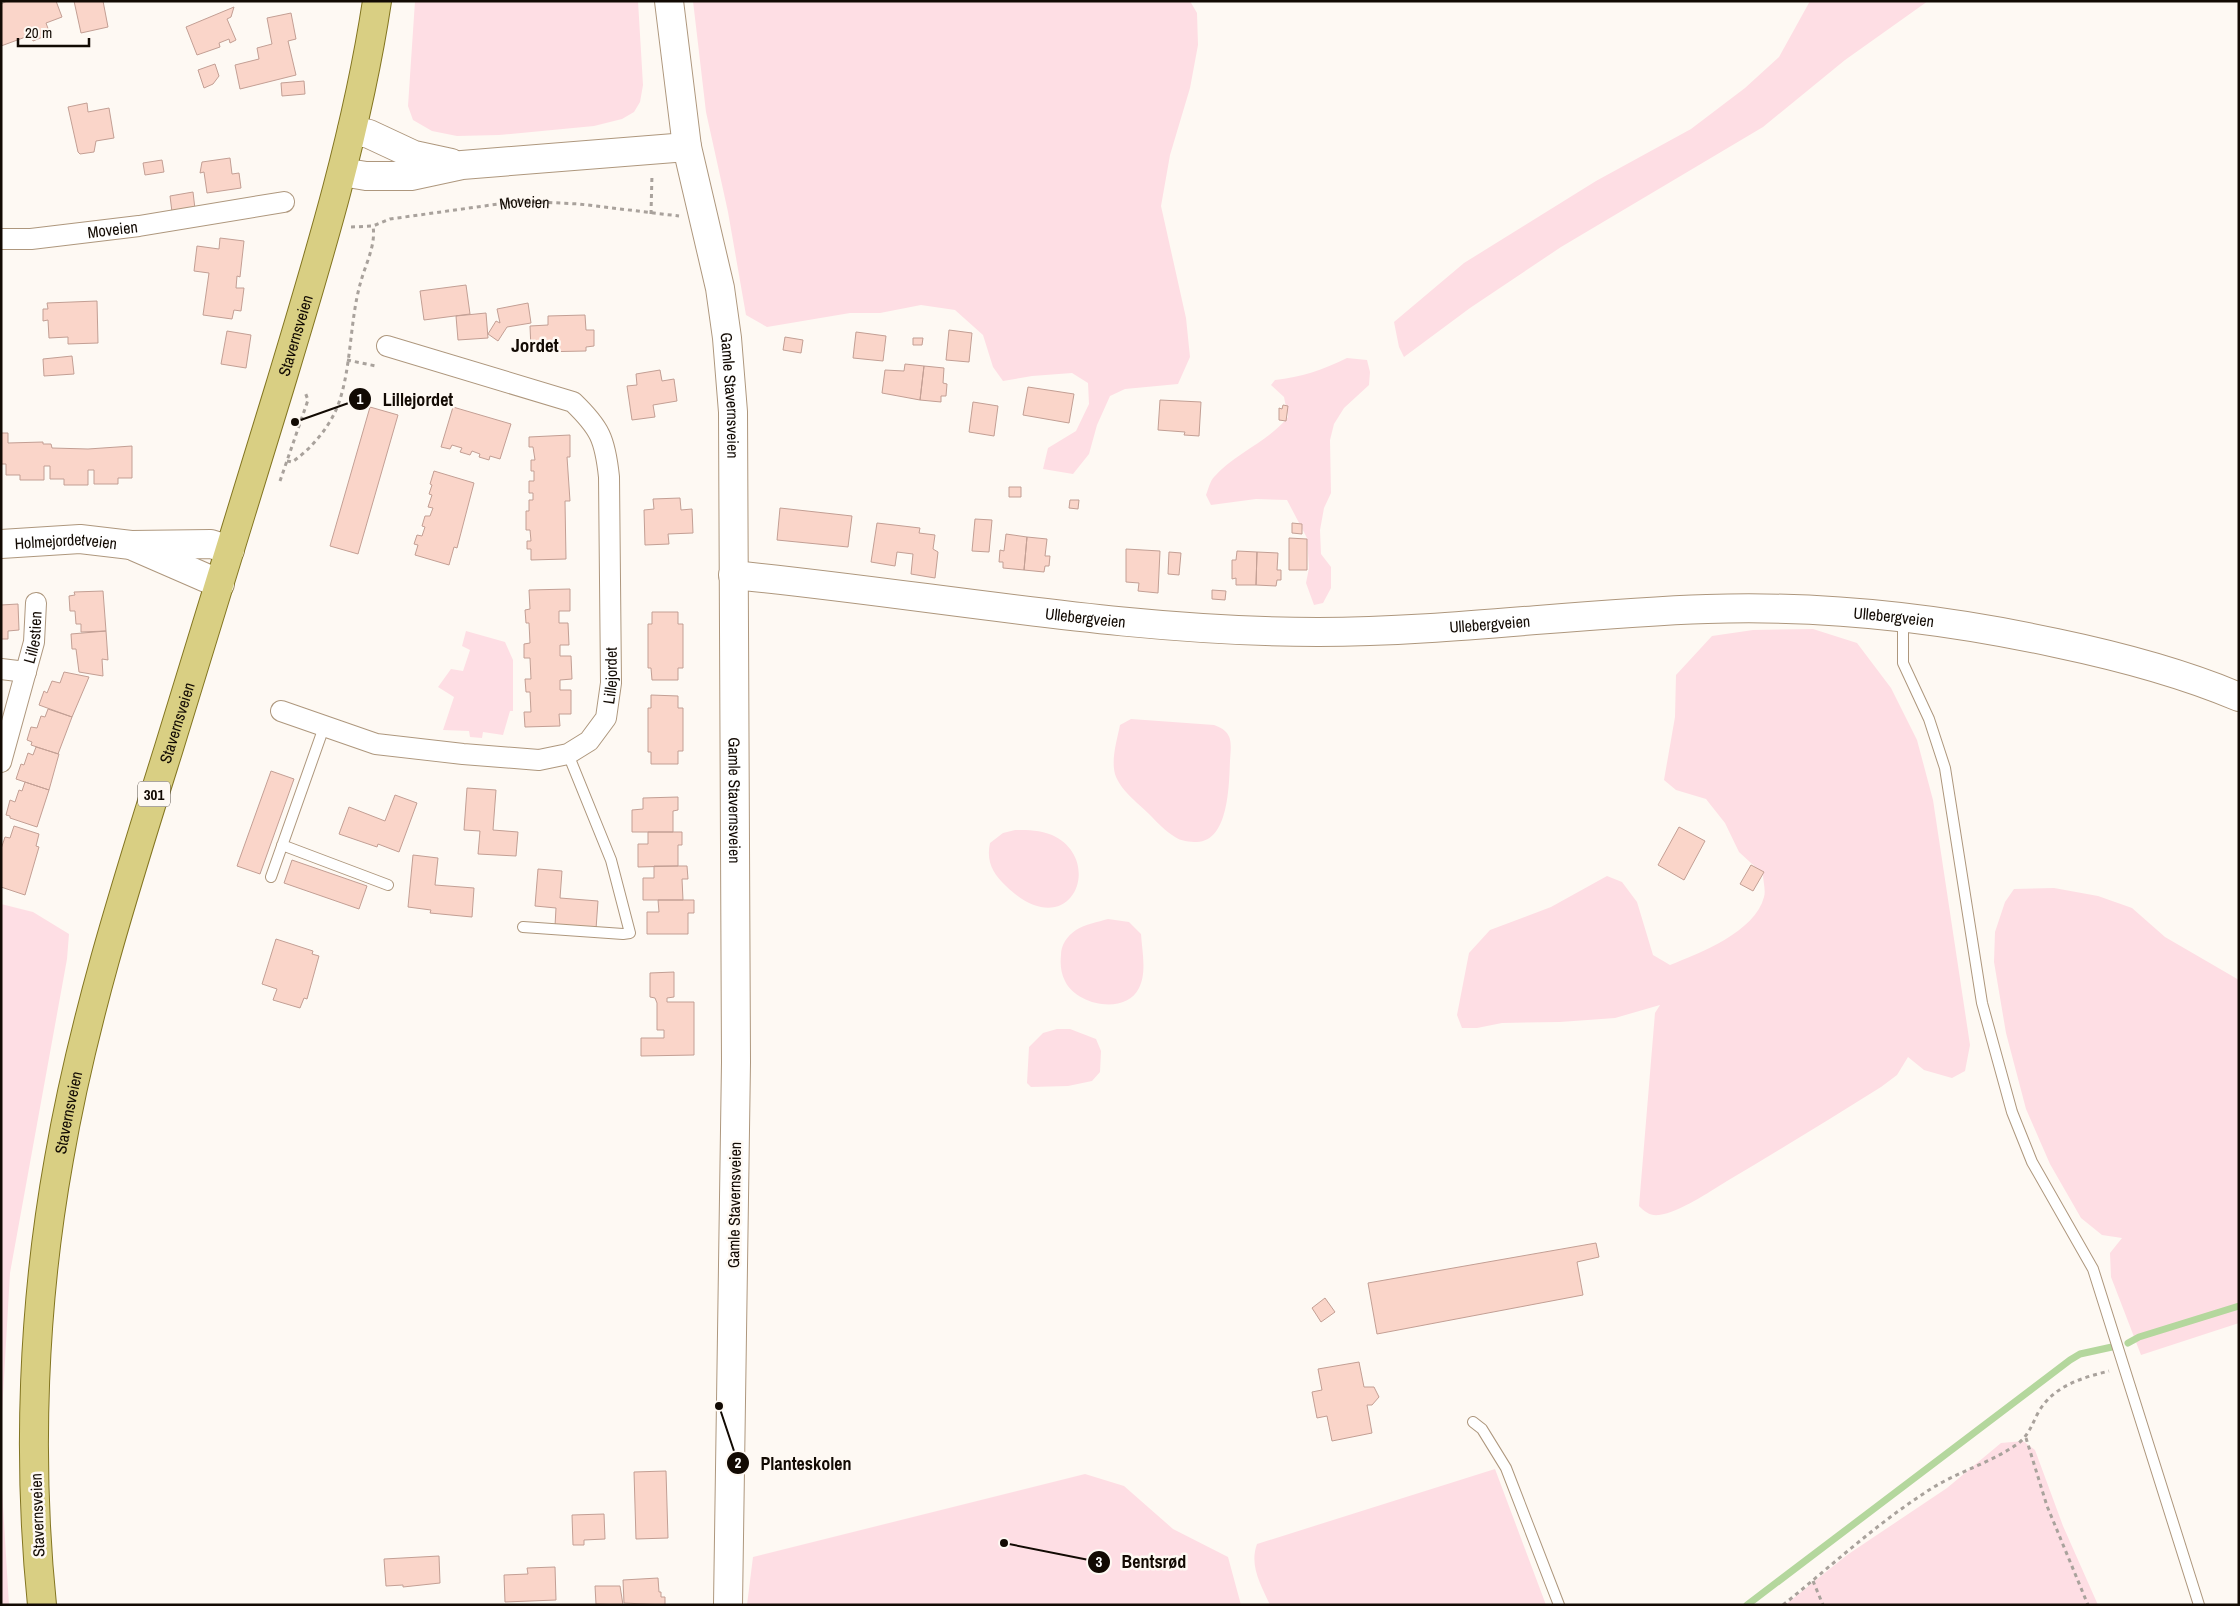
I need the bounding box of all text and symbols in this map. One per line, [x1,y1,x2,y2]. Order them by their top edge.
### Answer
scale bar [18,15,89,47]
text: 20 m [25,22,52,43]
street label: Moveien [498,190,550,215]
street label: Moveien [86,215,139,243]
street label: Stavernsveien [273,292,318,379]
street label: Gamle Stavernsveien [715,331,744,459]
district label: Jordet [511,332,559,358]
callout: Lillejordet [348,383,463,416]
text: Lillejordet [383,387,453,412]
text: 1 [357,388,364,409]
street label: Holmejordetveien [14,528,118,554]
street label: Ullebergveien [1044,602,1127,633]
street label: Ullebergveien [1853,602,1935,632]
street label: Ullebergveien [1448,610,1531,638]
street label: Lillestien [18,611,47,666]
street label: Lillejordet [597,647,622,705]
street label: Stavernsveien [154,679,200,766]
street label: Gamle Stavernsveien [724,737,746,864]
road number: 301 [138,782,170,806]
street label: Stavernsveien [49,1069,87,1156]
street label: Gamle Stavernsveien [722,1142,746,1268]
callout: Planteskolen [726,1447,862,1480]
text: Planteskolen [760,1451,852,1476]
text: 2 [735,1452,742,1473]
street label: Stavernsveien [25,1473,49,1557]
callout: Bentsrød [1086,1545,1196,1578]
text: Bentsrød [1122,1549,1186,1574]
text: 3 [1096,1551,1103,1572]

